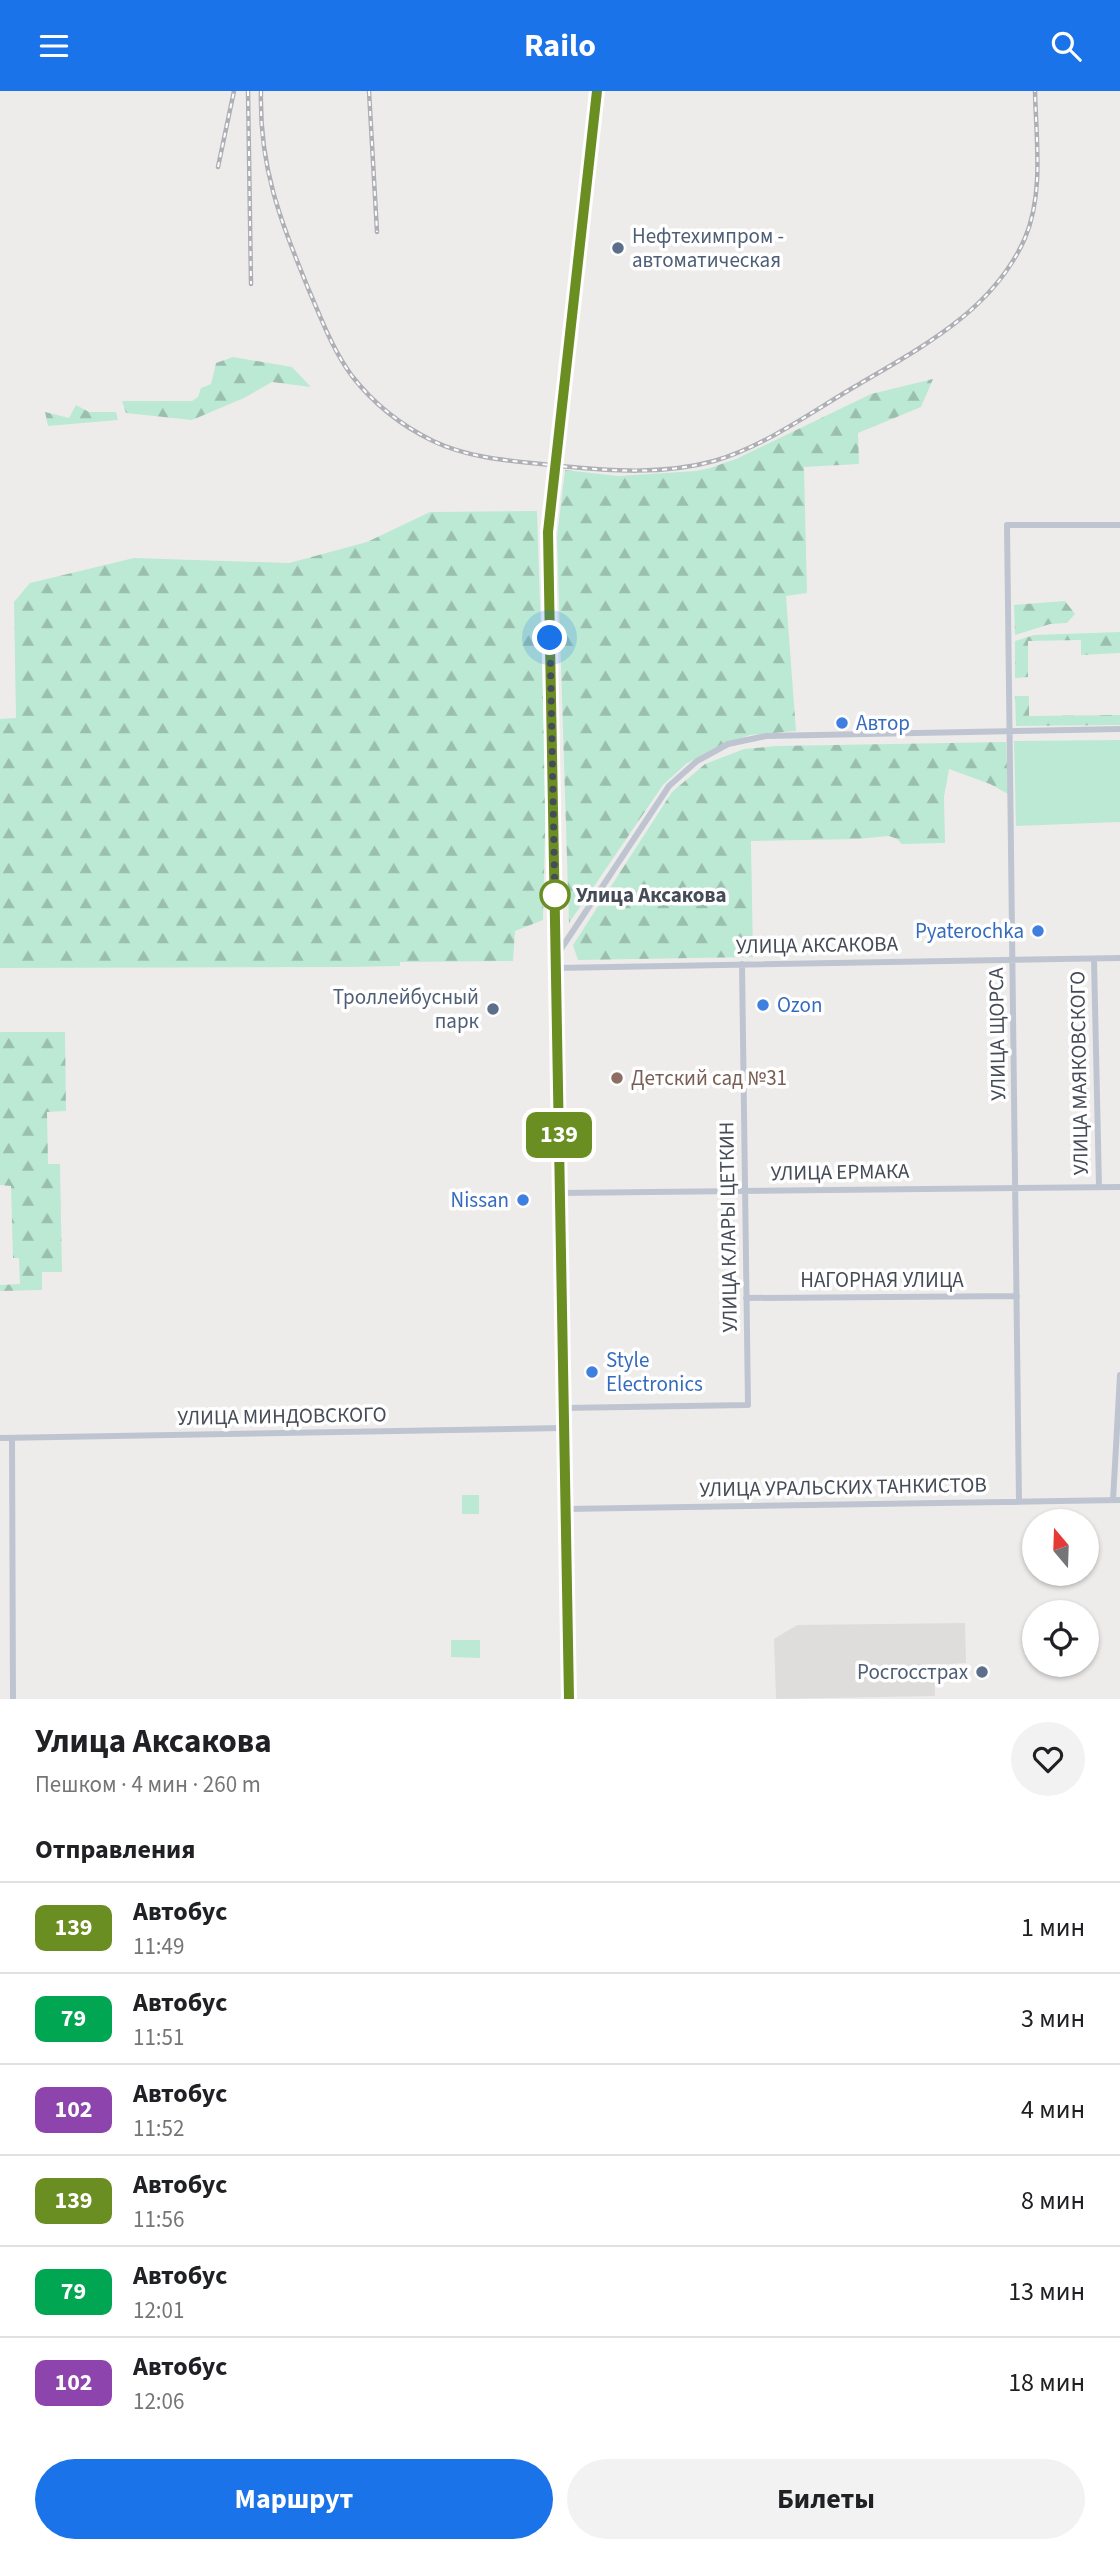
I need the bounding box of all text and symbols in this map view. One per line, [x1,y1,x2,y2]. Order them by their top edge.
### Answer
text: Railo [524,23,596,69]
icon: menu [35,27,73,65]
icon: search [1047,27,1085,65]
place label: Нефтехимпром - автоматическая [632,221,784,275]
marker: Нефтехимпром - автоматическая [610,240,626,256]
your location [532,620,567,655]
place label: Автор [856,708,910,738]
marker: Автор [834,715,850,731]
marker: Улица Аксакова [540,880,570,910]
place label: Улица Аксакова [576,880,727,910]
place label: Pyaterochka [915,916,1024,946]
marker: Pyaterochka [1030,923,1046,939]
street label: УЛИЦА АКСАКОВА [736,929,899,961]
street label: УЛИЦА ЩОРСА [981,967,1013,1101]
street label: УЛИЦА МАЯКОВСКОГО [1062,971,1096,1175]
place label: Троллейбусный парк [333,982,480,1036]
place label: Ozon [777,990,822,1020]
marker: Ozon [755,997,771,1013]
marker: Троллейбусный парк [485,1001,501,1017]
place label: Детский сад №31 [631,1063,787,1093]
marker: Детский сад №31 [609,1070,625,1086]
line badge: 139 [519,1112,599,1158]
text: 139 [540,1117,578,1152]
street label: УЛИЦА КЛАРЫ ЦЕТКИН [711,1121,745,1333]
street label: УЛИЦА ЕРМАКА [770,1156,910,1188]
place label: Nissan [451,1185,509,1215]
marker: Nissan [515,1192,531,1208]
street label: НАГОРНАЯ УЛИЦА [800,1265,964,1295]
place label: Style Electronics [606,1345,703,1399]
marker: Style Electronics [584,1364,600,1380]
street label: УЛИЦА МИНДОВСКОГО [177,1399,387,1433]
street label: УЛИЦА УРАЛЬСКИХ ТАНКИСТОВ [699,1469,987,1505]
north arrow [1022,1509,1099,1585]
map controls [1022,1509,1099,1677]
button: locate [1022,1600,1099,1677]
place label: Росгосстрах [857,1657,969,1687]
marker: Росгосстрах [974,1664,990,1680]
text: Улица Аксакова [35,1718,272,1765]
button: heart [1011,1722,1085,1796]
text: Пешком · 4 мин · 260 m [35,1768,261,1801]
text: Отправления [35,1831,195,1868]
text: Автобус [133,1893,227,1930]
text: 1 мин [1021,1909,1085,1946]
text: 139 [54,1910,93,1945]
text: 11:49 [133,1930,184,1963]
text: Автобус [133,1984,227,2021]
text: 3 мин [1021,2000,1085,2037]
text: 79 [61,2001,86,2036]
text: 11:51 [133,2021,184,2054]
text: Автобус [133,2075,227,2112]
text: 4 мин [1021,2091,1085,2128]
text: 102 [54,2092,93,2127]
text: 11:52 [133,2112,184,2145]
text: Автобус [133,2166,227,2203]
text: 8 мин [1021,2182,1085,2219]
text: 139 [54,2183,93,2218]
text: 11:56 [133,2203,184,2236]
text: Автобус [133,2257,227,2294]
text: 13 мин [1008,2273,1085,2310]
text: 79 [61,2274,86,2309]
text: 12:01 [133,2294,184,2327]
text: Автобус [133,2348,227,2385]
text: 18 мин [1008,2364,1085,2401]
text: 102 [54,2365,93,2400]
text: 12:06 [133,2385,184,2418]
button: Маршрут [35,2459,553,2539]
button: Билеты [567,2459,1085,2539]

